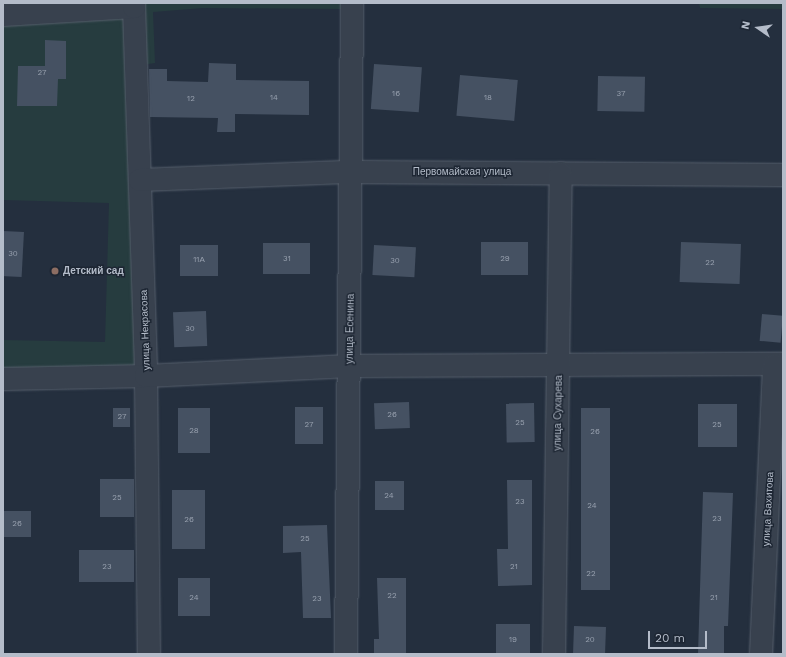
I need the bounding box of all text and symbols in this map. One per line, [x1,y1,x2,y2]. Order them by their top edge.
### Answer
north arrow [738,8,778,48]
text: N [739,20,753,31]
house number: 27 [38,68,46,78]
house number: 16 [392,89,400,99]
house number: 37 [617,89,625,99]
house number: 14 [270,93,278,103]
house number: 18 [484,93,492,103]
house number: 12 [187,94,195,104]
street label: Первомайская улица [413,166,511,178]
house number: 30 [8,249,18,259]
house number: 31 [283,254,291,264]
house number: 29 [500,254,510,264]
house number: 11А [193,255,205,265]
house number: 30 [390,256,400,266]
house number: 22 [705,258,715,268]
place label: Детский сад [63,265,124,277]
marker: Детский сад [50,266,60,276]
street label: улица Некрасова [138,290,152,370]
street label: улица Есенина [343,294,357,364]
house number: 30 [185,324,195,334]
street label: улица Сухарева [551,375,565,451]
house number: 26 [387,410,397,420]
house number: 27 [118,412,126,422]
house number: 25 [515,418,525,428]
house number: 27 [305,420,313,430]
house number: 25 [712,420,722,430]
house number: 28 [189,426,199,436]
house number: 26 [590,427,600,437]
street label: улица Вахитова [760,471,776,547]
house number: 24 [384,491,394,501]
house number: 25 [112,493,122,503]
house number: 23 [515,497,525,507]
house number: 24 [587,501,597,511]
house number: 23 [712,514,722,524]
house number: 26 [184,515,194,525]
house number: 26 [12,519,22,529]
house number: 25 [300,534,310,544]
house number: 23 [102,562,112,572]
house number: 21 [510,562,518,572]
house number: 22 [586,569,596,579]
house number: 22 [387,591,397,601]
house number: 24 [189,593,199,603]
house number: 21 [710,593,718,603]
house number: 23 [312,594,322,604]
scale bar [650,623,709,649]
text: 20 m [655,631,685,645]
house number: 19 [509,635,517,645]
house number: 20 [585,635,595,645]

